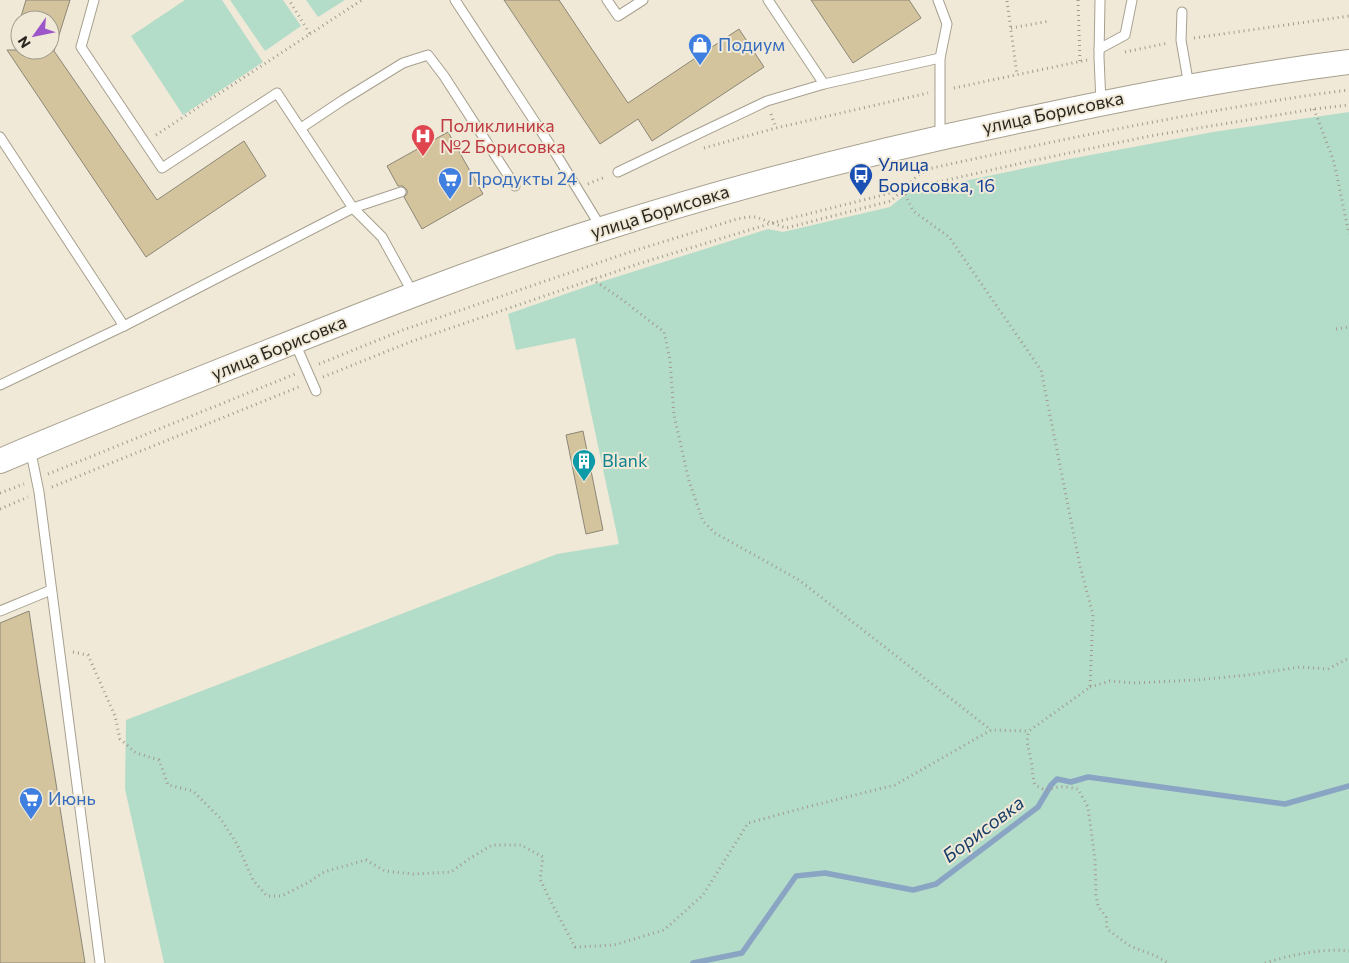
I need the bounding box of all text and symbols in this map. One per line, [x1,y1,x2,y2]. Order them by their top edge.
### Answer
north arrow [10,10,60,60]
shop icon: Подиум [687,32,713,66]
text: N [14,33,34,51]
place label: Подиум [718,33,785,55]
street label: улица Борисовка [980,86,1125,138]
place label: Поликлиника №2 Борисовка [440,114,566,157]
hospital icon: Поликлиника №2 Борисовка [410,123,436,157]
place label: Улица Борисовка, 16 [878,153,995,196]
bus stop icon: Улица Борисовка, 16 [848,162,874,196]
supermarket icon: Продукты 24 [437,166,463,200]
place label: Продукты 24 [468,167,578,189]
street label: улица Борисовка [588,180,732,243]
street label: улица Борисовка [208,310,349,384]
building icon: Blank [571,448,597,482]
place label: Blank [602,449,648,471]
supermarket icon: Июнь [18,786,44,820]
place label: Июнь [48,787,96,809]
water label: Борисовка [937,790,1028,867]

